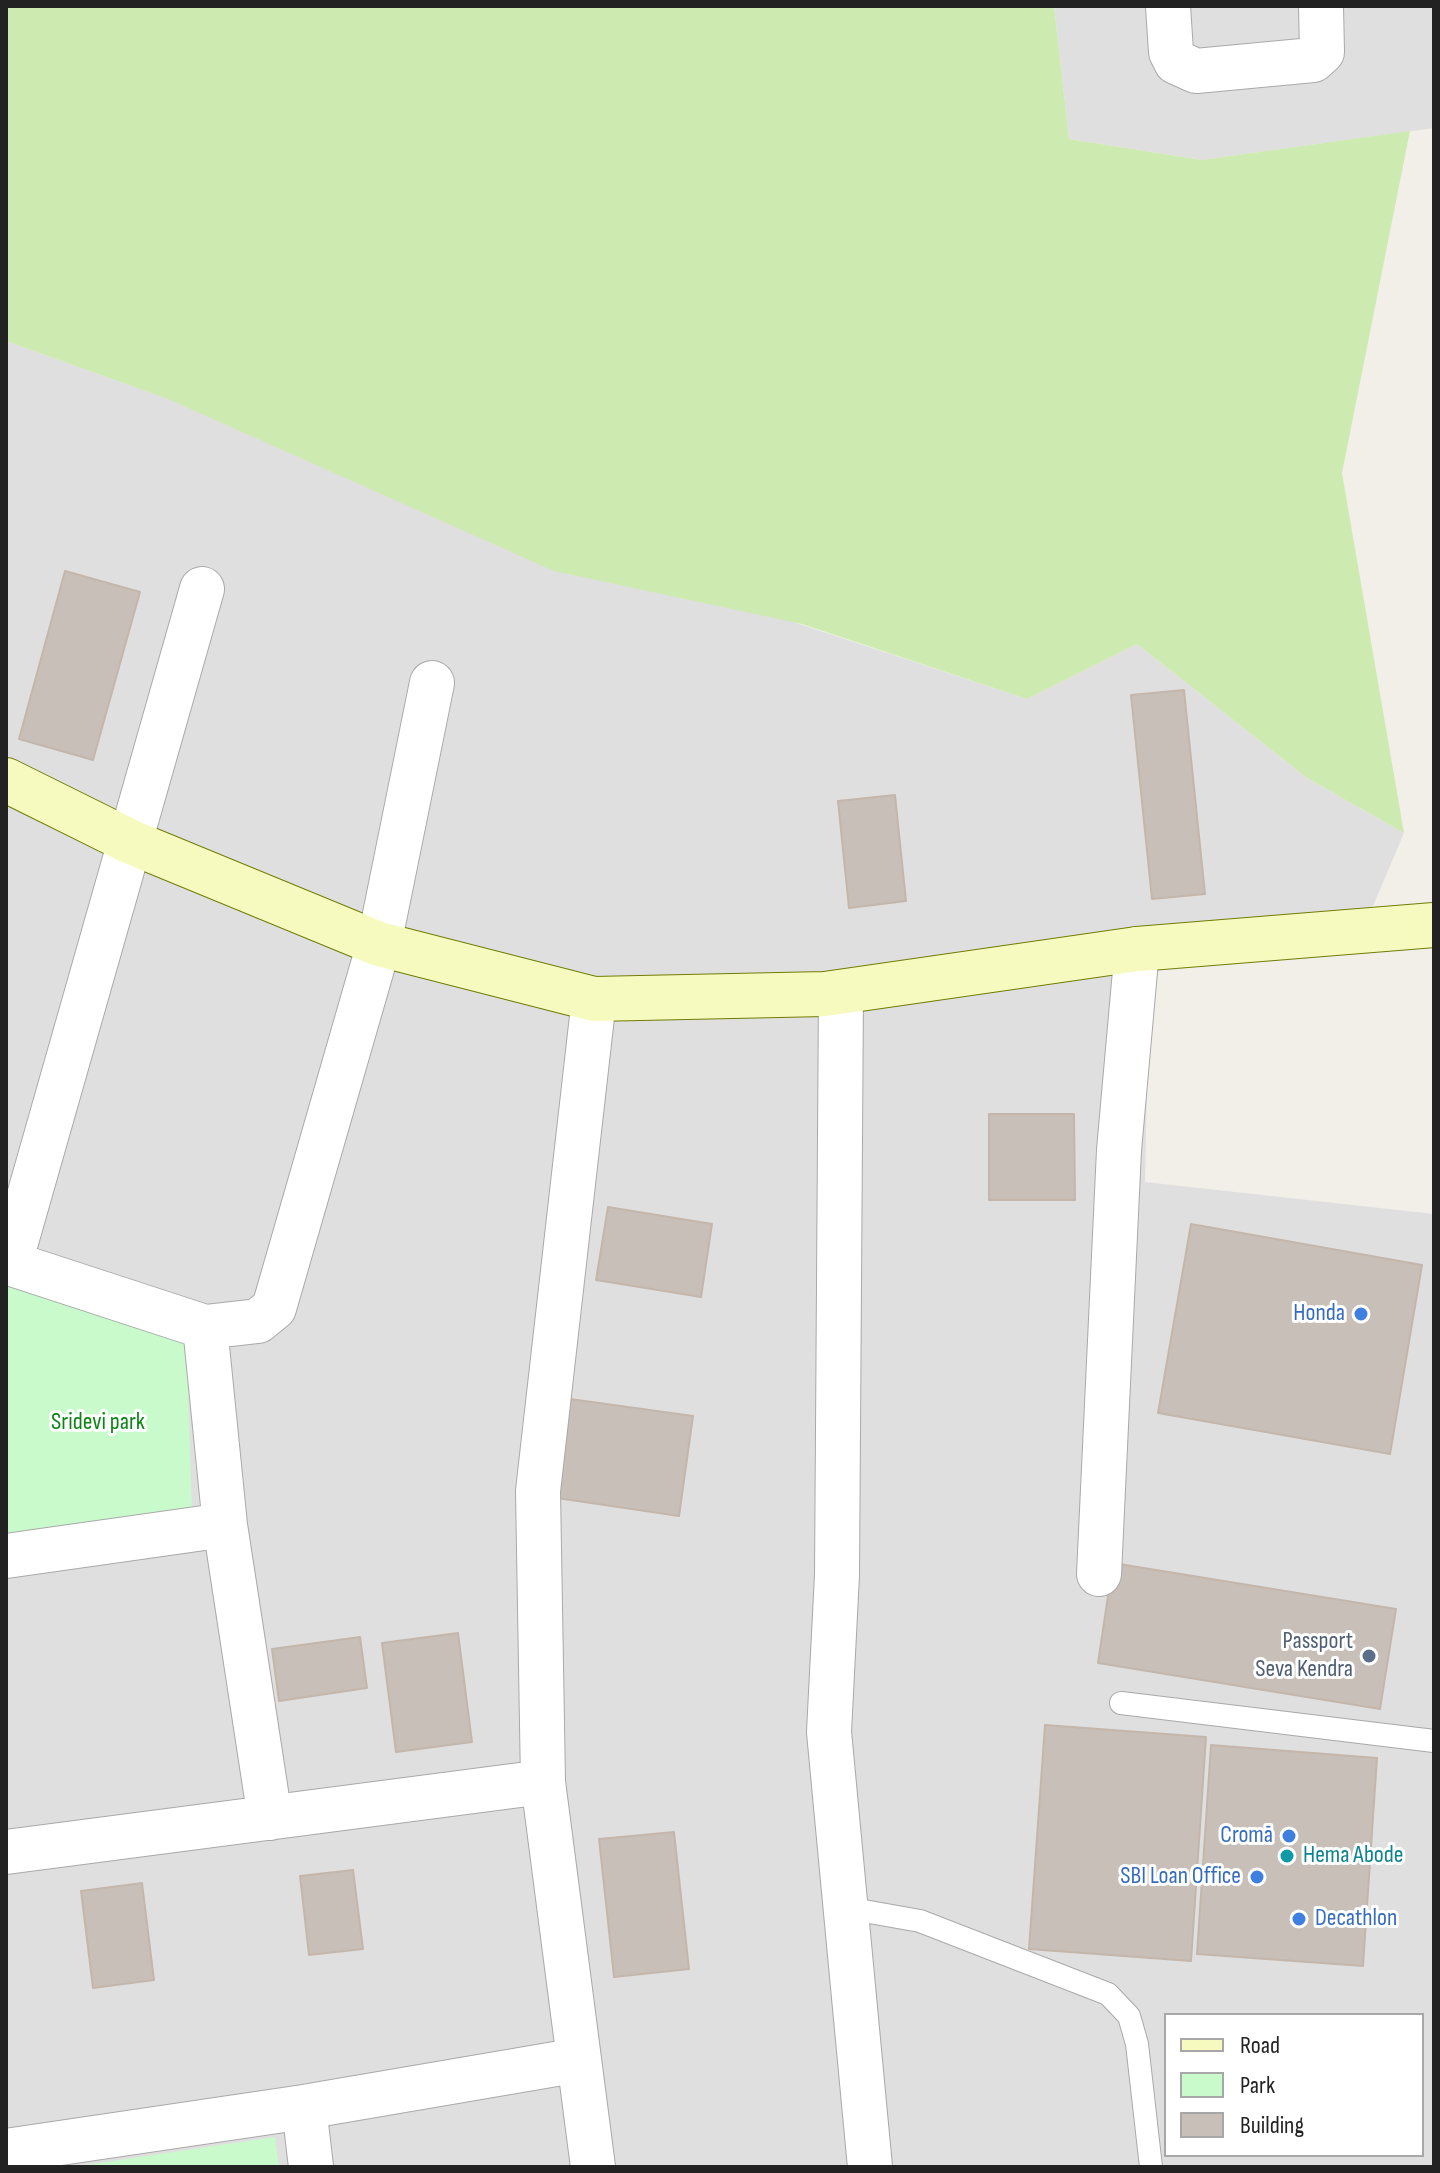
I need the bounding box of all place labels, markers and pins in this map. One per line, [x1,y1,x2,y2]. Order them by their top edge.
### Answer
place label: Honda [1293,1300,1345,1328]
marker: Honda [1352,1305,1370,1323]
place label: Passport Seva Kendra [1255,1628,1353,1684]
marker: Passport Seva Kendra [1360,1647,1378,1665]
place label: Cromā [1220,1822,1273,1850]
marker: Cromā [1280,1827,1298,1845]
place label: Hema Abode [1303,1842,1403,1870]
marker: Hema Abode [1278,1847,1296,1865]
place label: SBI Loan Office [1120,1863,1241,1891]
marker: SBI Loan Office [1248,1868,1266,1886]
place label: Decathlon [1315,1905,1397,1933]
marker: Decathlon [1290,1910,1308,1928]

